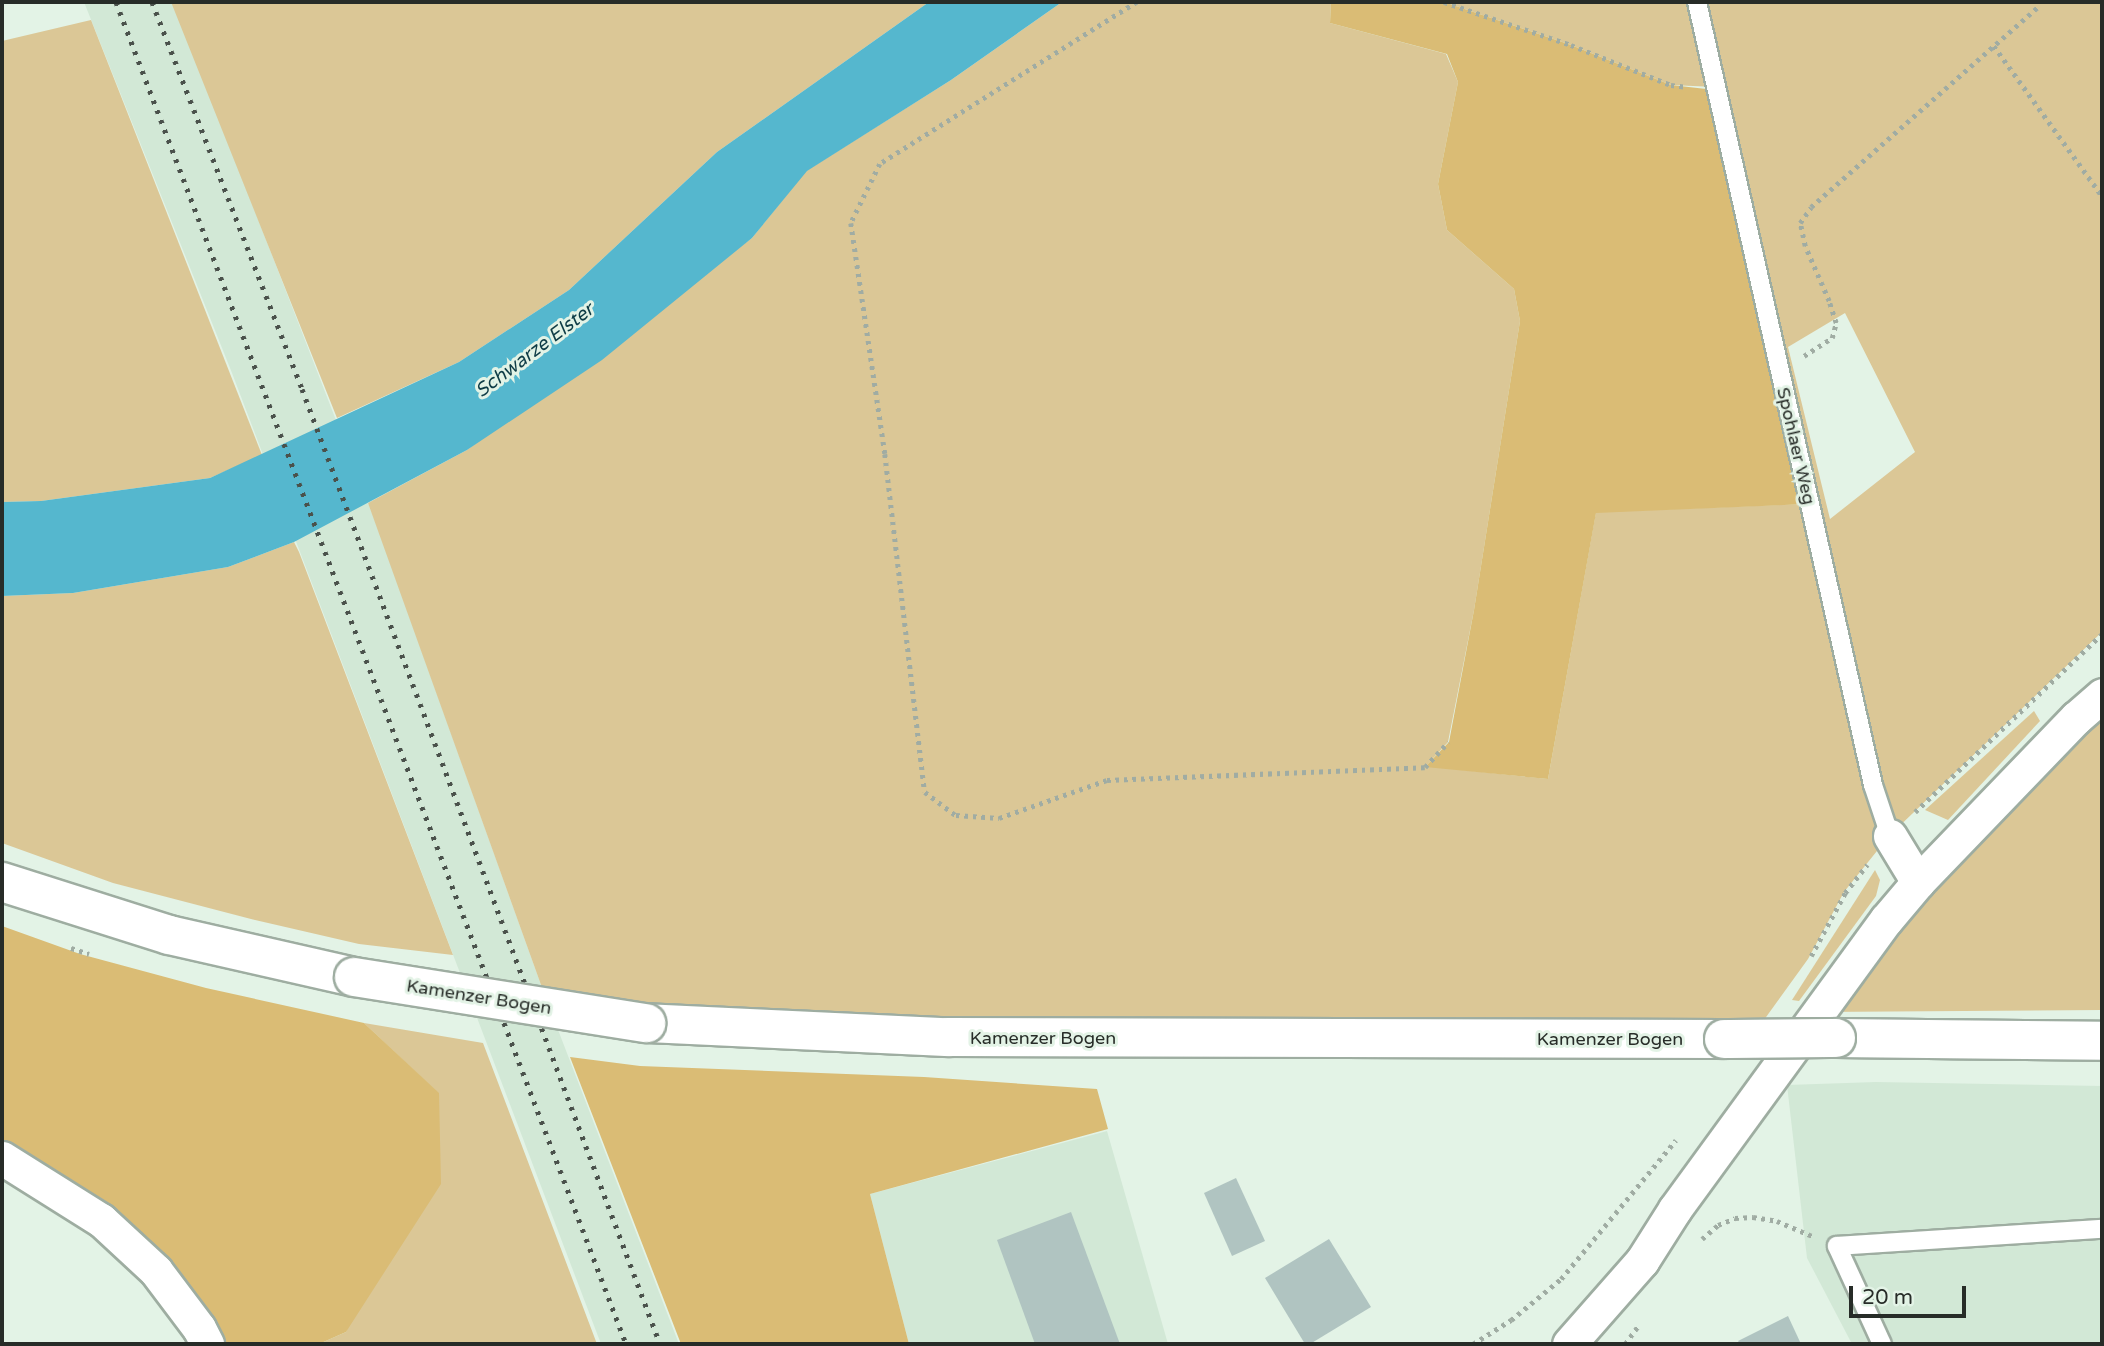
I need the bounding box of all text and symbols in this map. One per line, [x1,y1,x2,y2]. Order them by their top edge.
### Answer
water label: Schwarze Elster [471,299,599,403]
street label: Spohlaer Weg [1772,385,1820,507]
street label: Kamenzer Bogen [405,975,553,1019]
street label: Kamenzer Bogen [970,1027,1116,1049]
street label: Kamenzer Bogen [1537,1028,1683,1050]
scale bar [1852,1272,1969,1316]
text: 20 m [1862,1285,1913,1310]

